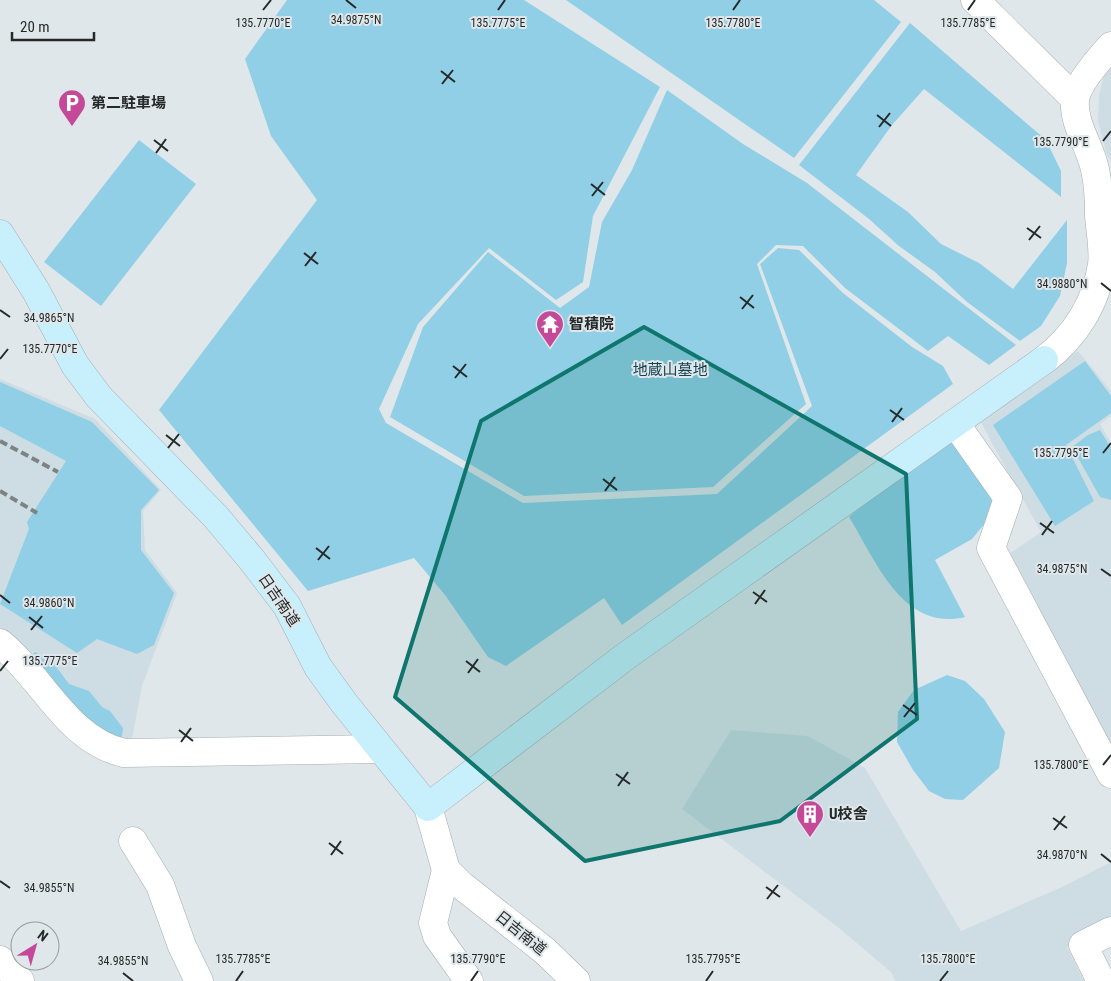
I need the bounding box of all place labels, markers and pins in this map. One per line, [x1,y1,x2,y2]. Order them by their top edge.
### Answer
parking icon: 第二駐車場 [57,88,87,127]
place label: 第二駐車場 [91,94,166,112]
temple icon: 智積院 [535,309,565,348]
place label: 智積院 [569,315,614,333]
building icon: U校舎 [795,799,825,838]
place label: U校舎 [829,805,869,823]

